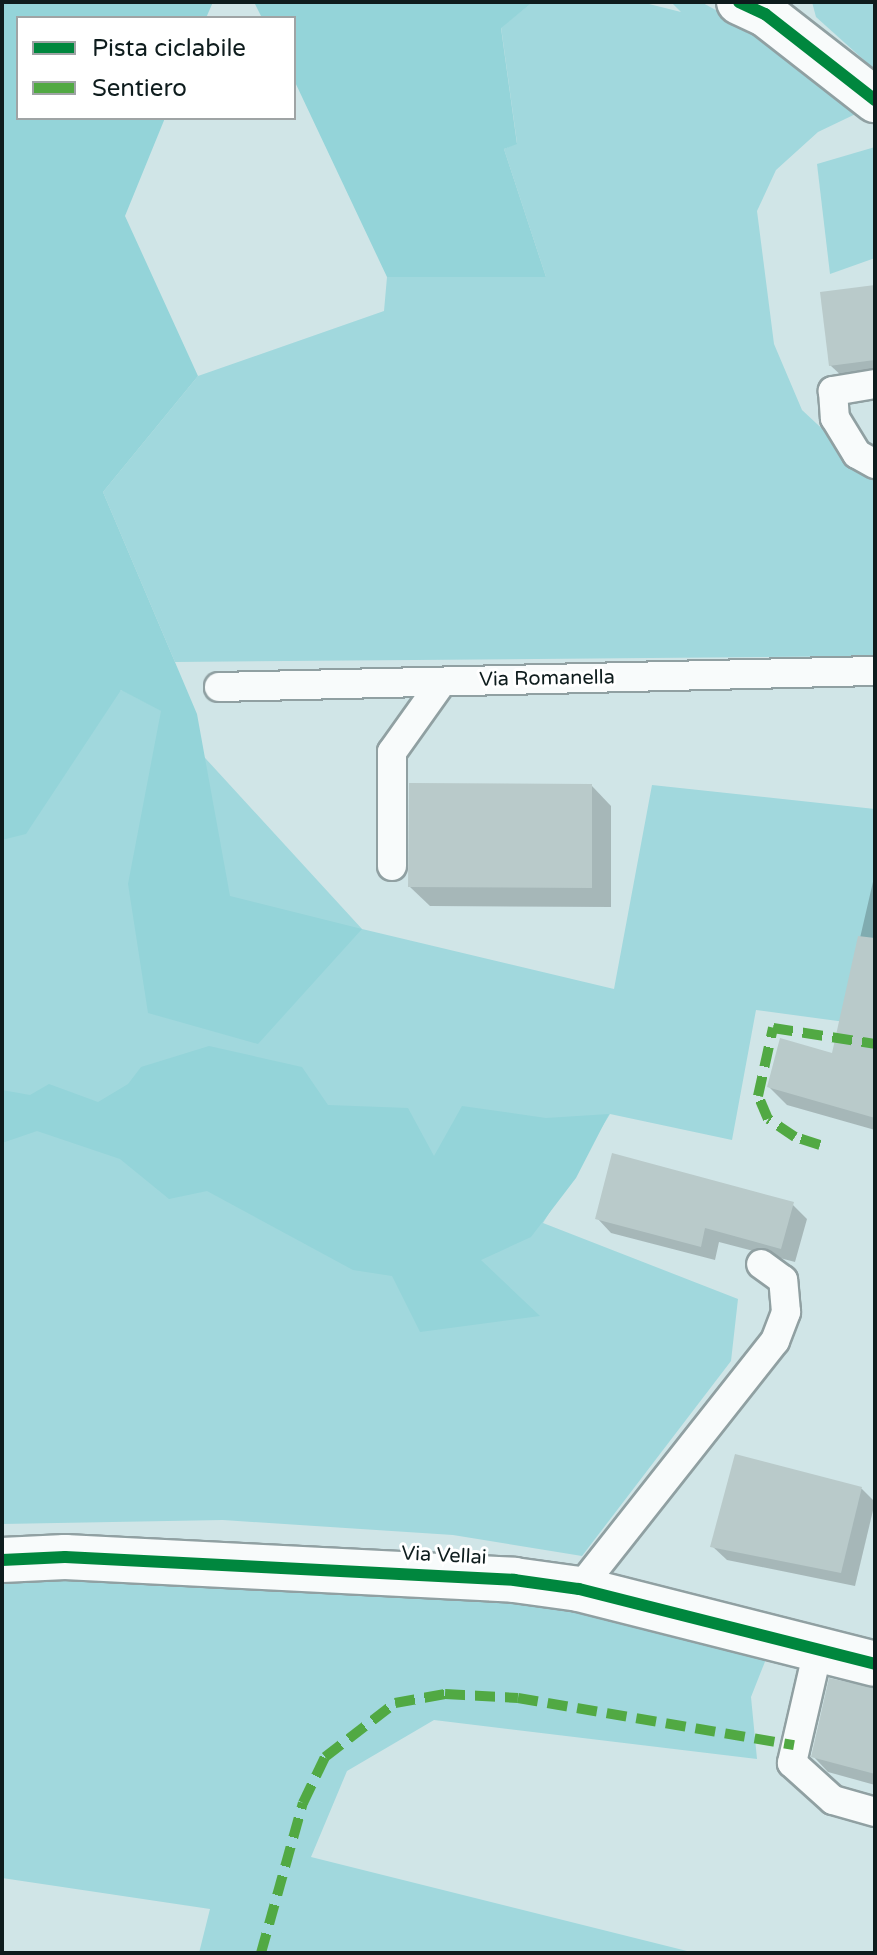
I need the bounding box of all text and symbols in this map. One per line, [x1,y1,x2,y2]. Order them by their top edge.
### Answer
legend [16,16,296,120]
text: Pista ciclabile [92,34,246,63]
text: Sentiero [92,74,187,103]
street label: Via Romanella [479,666,615,692]
street label: Via Vellai [401,1542,487,1570]

